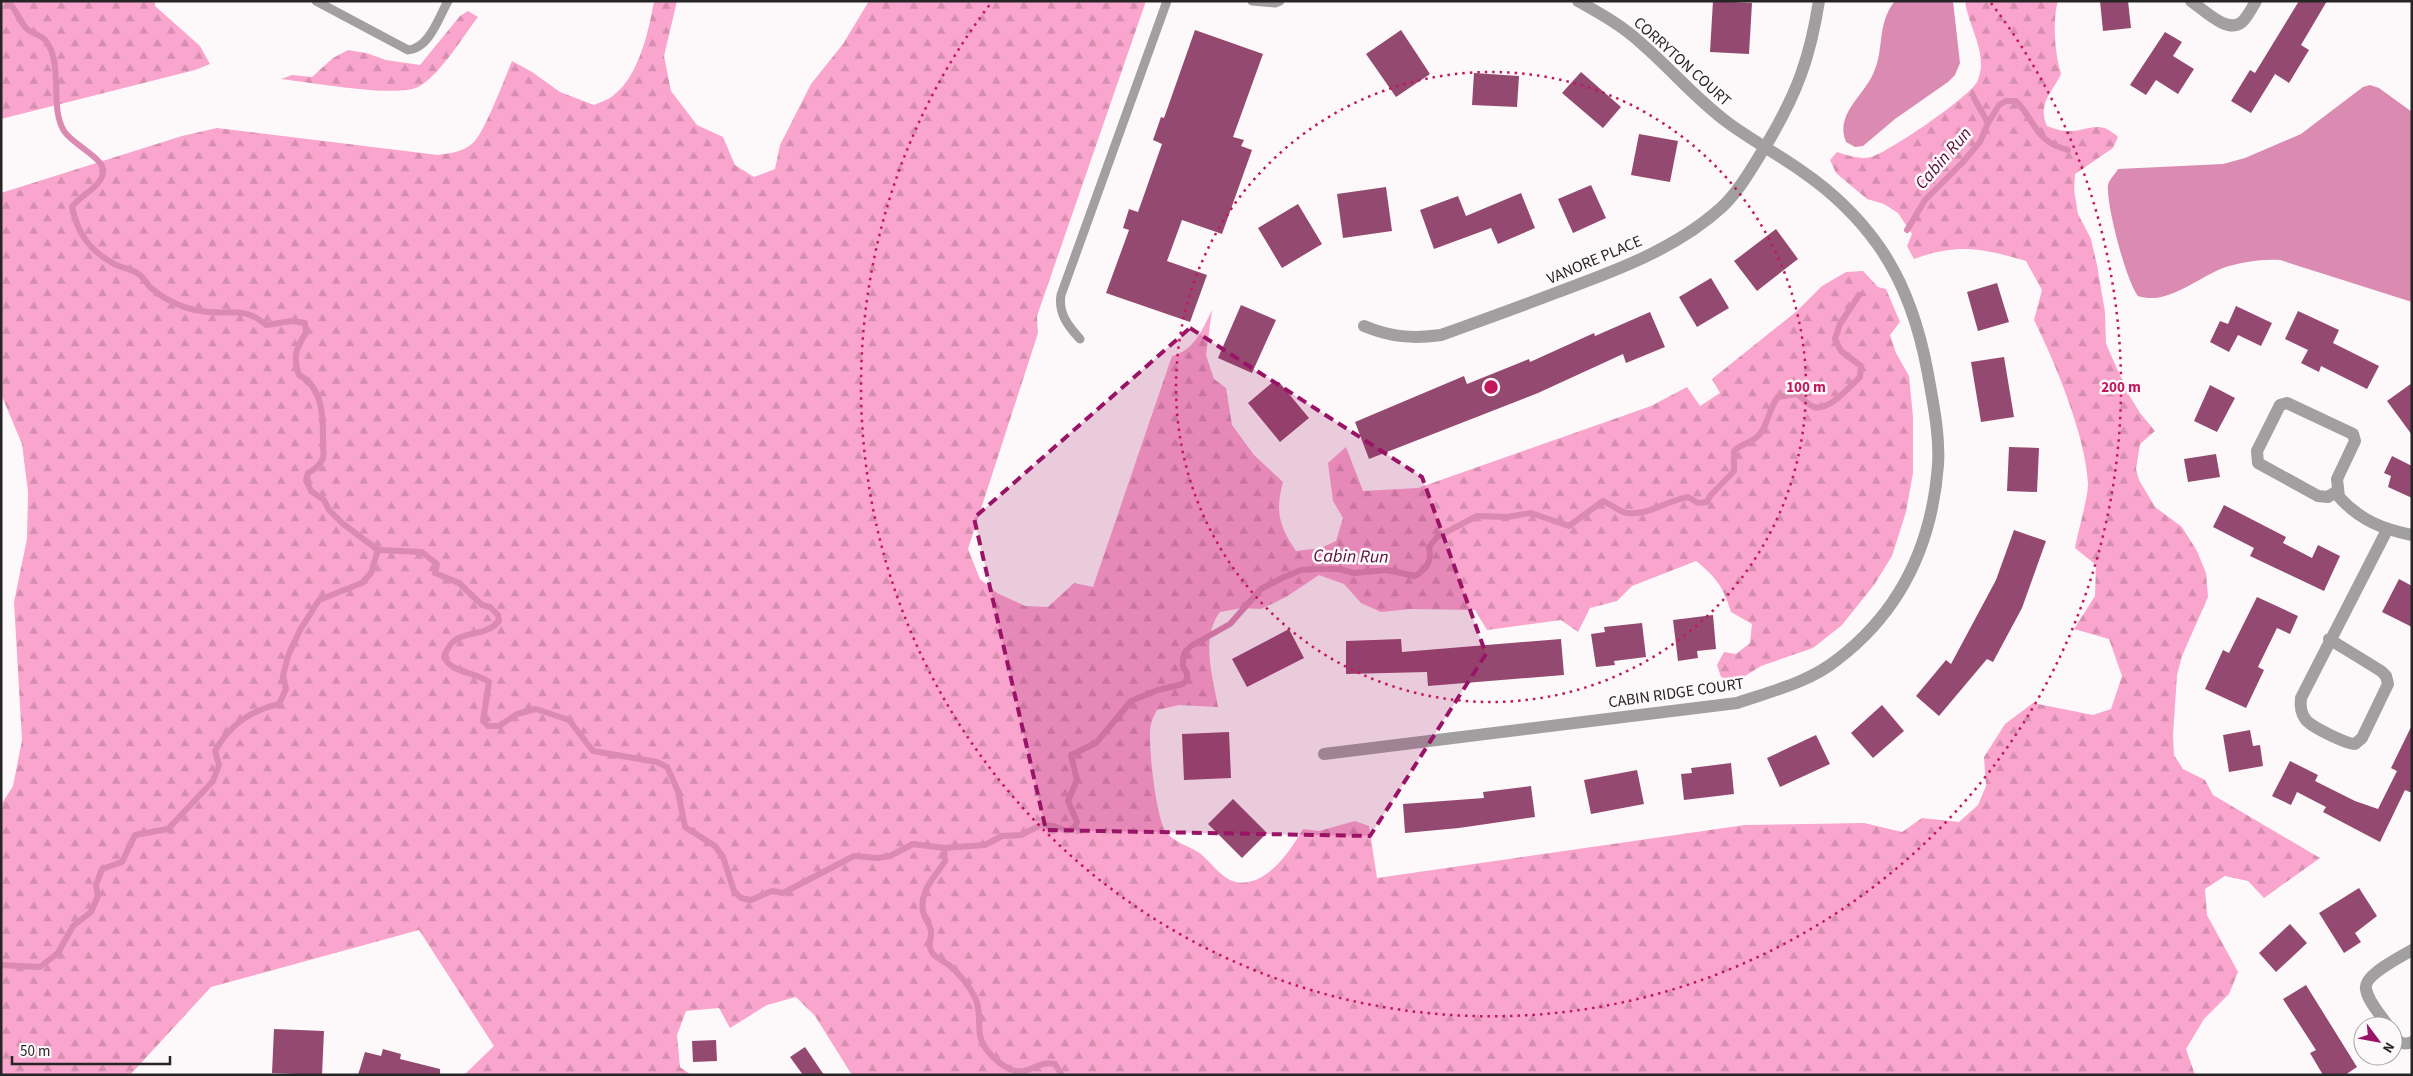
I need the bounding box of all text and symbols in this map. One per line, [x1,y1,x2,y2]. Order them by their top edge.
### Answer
street label: CORRYTON COURT [1629,12,1736,112]
water label: Cabin Run [1909,122,1978,195]
street label: VANORE PLACE [1543,230,1645,290]
text: 100 m [1786,377,1826,398]
text: 200 m [2101,377,2141,398]
centre of rings [1482,378,1500,396]
water label: Cabin Run [1313,543,1389,570]
street label: CABIN RIDGE COURT [1607,673,1746,713]
north arrow [2353,1016,2403,1066]
scale bar [12,1034,170,1066]
text: N [2377,1038,2399,1057]
text: 50 m [20,1041,50,1062]

